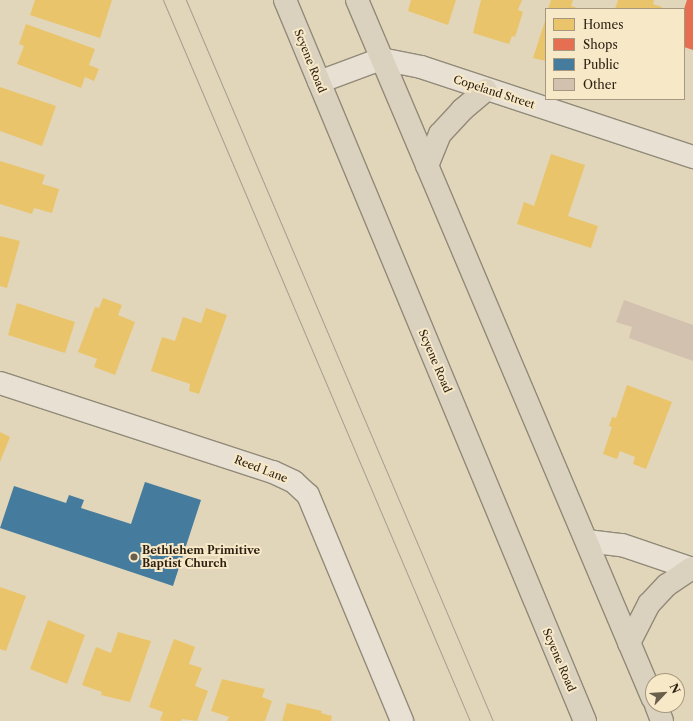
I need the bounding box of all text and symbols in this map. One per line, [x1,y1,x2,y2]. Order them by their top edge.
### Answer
legend [545,8,685,100]
text: Homes [583,17,623,32]
street label: Scyene Road [291,27,329,95]
text: Shops [583,37,618,52]
text: Public [583,57,619,72]
street label: Copeland Street [452,73,536,111]
text: Other [583,77,617,92]
street label: Scyene Road [416,327,454,395]
street label: Reed Lane [232,453,290,485]
place label: Bethlehem Primitive Baptist Church [142,544,260,570]
marker: Bethlehem Primitive Baptist Church [129,552,139,562]
street label: Scyene Road [540,626,578,694]
north arrow [645,673,685,713]
text: N [667,681,683,696]

